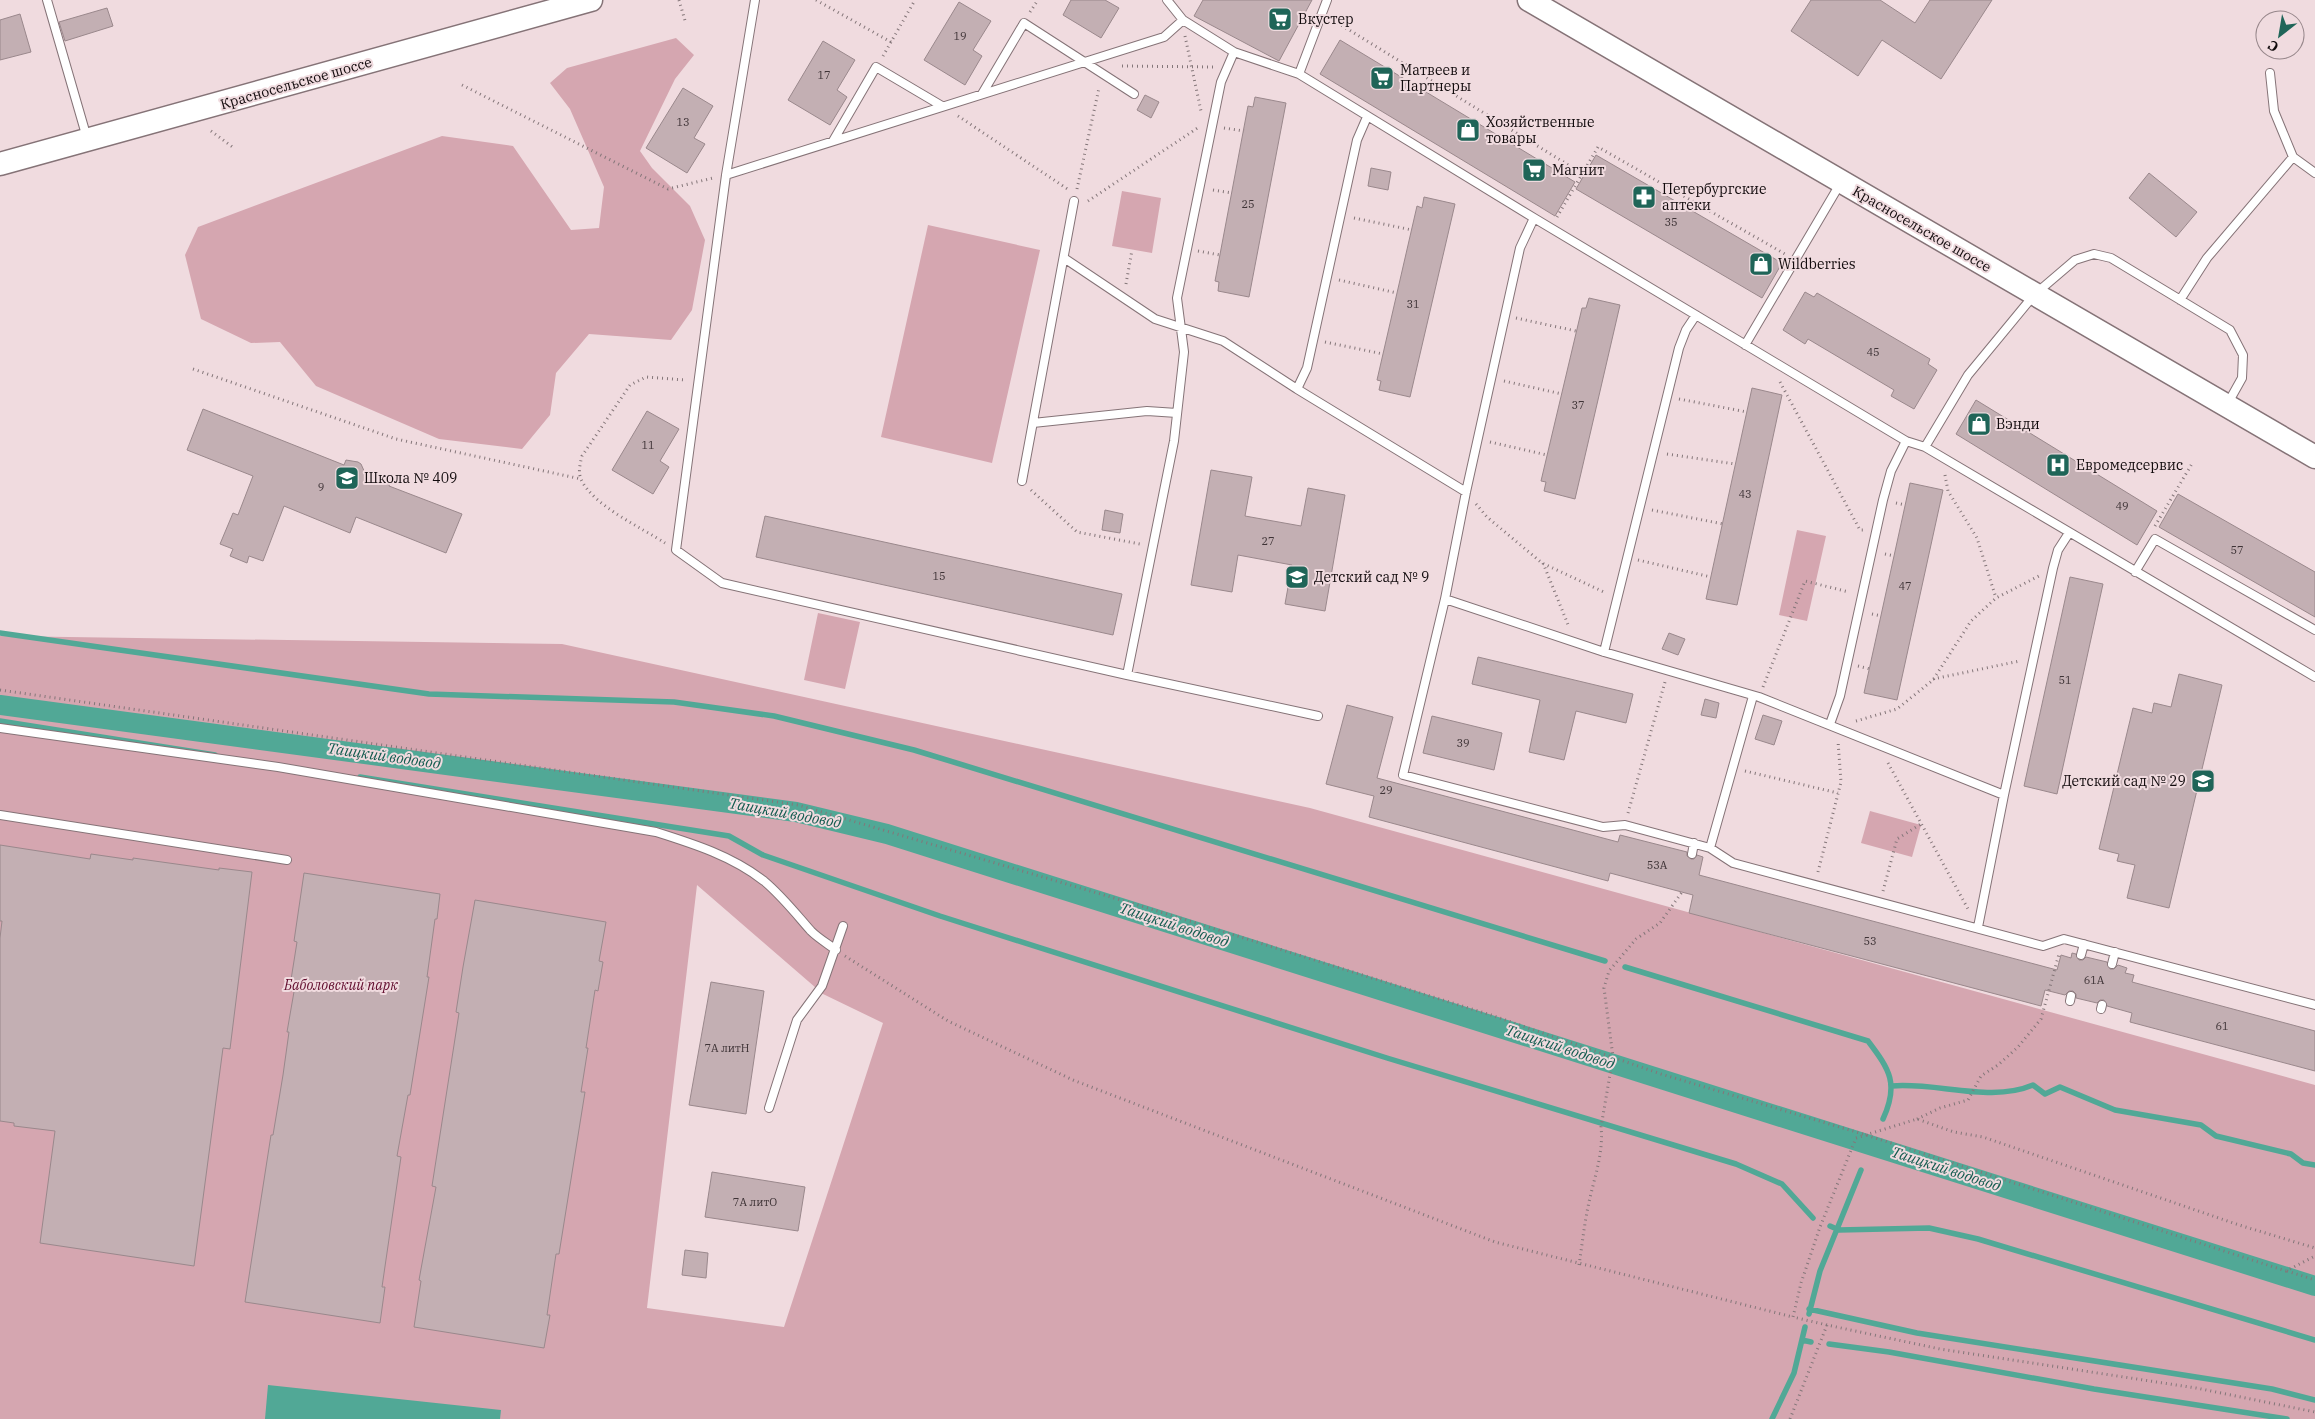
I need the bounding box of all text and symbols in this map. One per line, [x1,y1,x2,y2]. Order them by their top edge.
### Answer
supermarket icon: Вкустер [1267,6,1293,32]
place label: Вкустер [1298,10,1354,28]
north arrow [2255,10,2305,60]
house number: 19 [953,29,967,43]
text: С [2265,36,2282,56]
street label: Красносельское шоссе [218,53,374,113]
place label: Матвеев и Партнеры [1400,61,1471,95]
supermarket icon: Матвеев и Партнеры [1369,65,1395,91]
house number: 17 [817,68,831,82]
place label: Хозяйственные товары [1486,113,1594,147]
house number: 13 [676,115,690,129]
shop icon: Хозяйственные товары [1455,117,1481,143]
supermarket icon: Магнит [1521,157,1547,183]
place label: Магнит [1552,161,1604,179]
place label: Петербургские аптеки [1662,180,1767,214]
street label: Красносельское шоссе [1850,182,1994,276]
pharmacy icon: Петербургские аптеки [1631,184,1657,210]
house number: 25 [1241,197,1255,211]
house number: 35 [1664,215,1678,229]
shop icon: Wildberries [1748,251,1774,277]
place label: Wildberries [1778,255,1856,273]
house number: 31 [1406,297,1420,311]
house number: 45 [1866,345,1880,359]
house number: 37 [1571,398,1585,412]
shop icon: Вэнди [1966,411,1992,437]
place label: Вэнди [1996,415,2040,433]
house number: 11 [641,438,655,452]
hospital icon: Евромедсервис [2045,452,2071,478]
place label: Евромедсервис [2076,456,2183,474]
school or university icon: Школа № 409 [334,465,360,491]
place label: Школа № 409 [364,469,457,487]
house number: 9 [318,480,324,494]
house number: 43 [1738,487,1752,501]
house number: 49 [2115,499,2129,513]
house number: 27 [1261,534,1275,548]
house number: 57 [2230,543,2244,557]
school or university icon: Детский сад № 9 [1284,564,1310,590]
place label: Детский сад № 9 [1314,568,1429,586]
house number: 15 [932,569,946,583]
house number: 47 [1898,579,1912,593]
house number: 51 [2058,673,2072,687]
house number: 39 [1456,736,1470,750]
water label: Таицкий водовод [326,738,442,773]
school or university icon: Детский сад № 29 [2190,768,2216,794]
place label: Детский сад № 29 [2062,772,2186,790]
house number: 29 [1379,783,1393,797]
water label: Таицкий водовод [727,793,843,832]
house number: 53А [1647,858,1668,872]
water label: Таицкий водовод [1117,898,1232,951]
house number: 53 [1863,934,1877,948]
house number: 61А [2084,973,2105,987]
park label: Баболовский парк [283,976,398,994]
house number: 61 [2215,1019,2229,1033]
water label: Таицкий водовод [1503,1020,1618,1073]
house number: 7А литН [704,1041,750,1055]
water label: Таицкий водовод [1889,1142,2004,1195]
house number: 7А литО [733,1195,777,1209]

